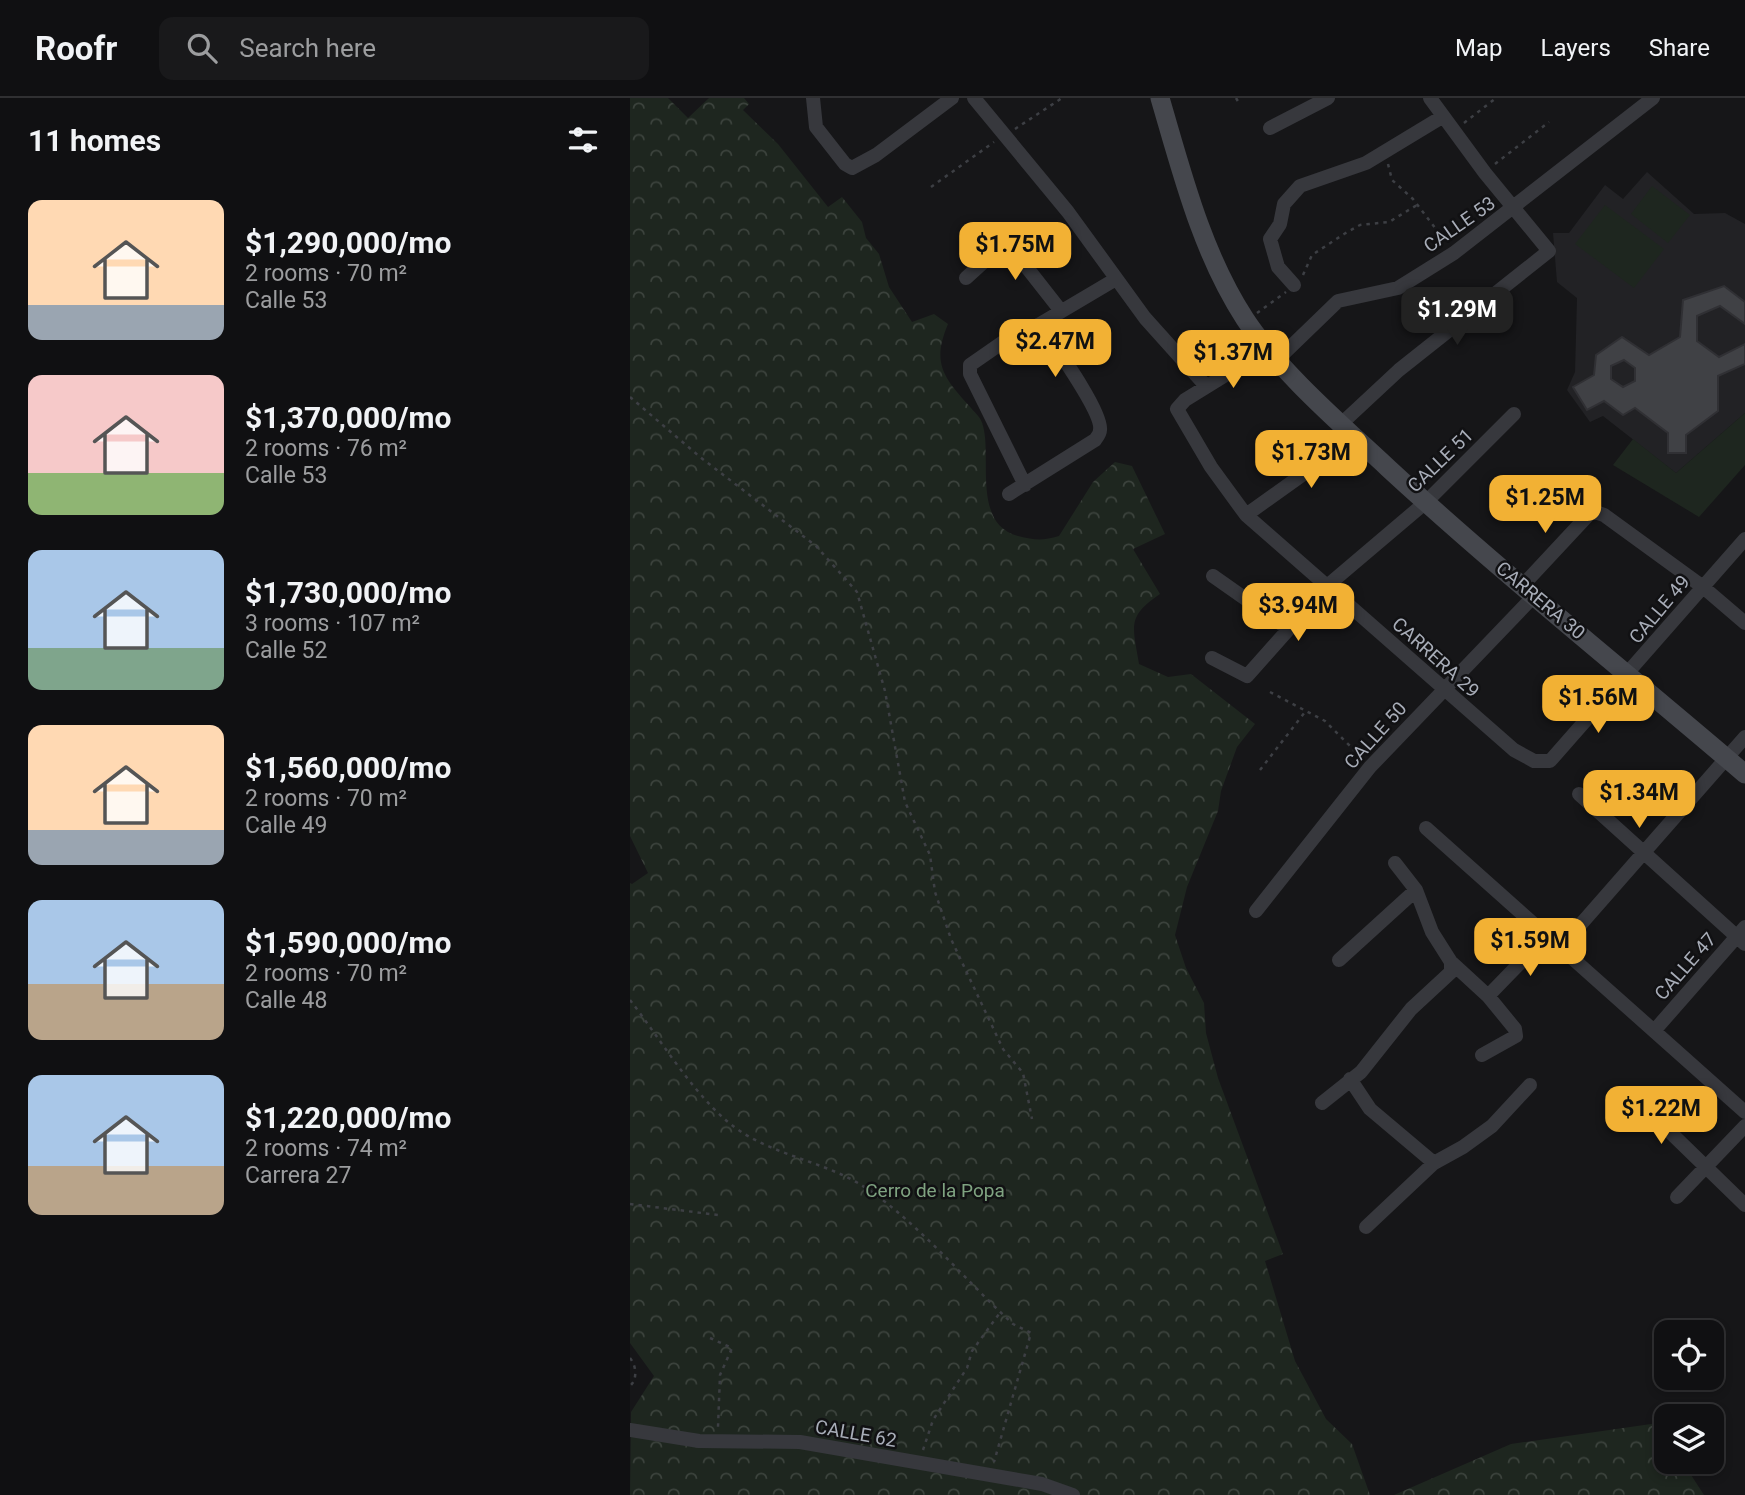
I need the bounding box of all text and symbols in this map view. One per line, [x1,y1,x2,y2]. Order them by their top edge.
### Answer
search box [159,17,649,80]
text: Roofr [35,29,117,68]
icon: search [183,29,221,67]
text: Search here [239,33,376,63]
text: Map [1455,34,1503,62]
text: Layers [1541,34,1611,62]
text: Share [1649,34,1710,62]
icon: filters [564,121,602,159]
text: 11 homes [28,123,161,158]
street label: CALLE 53 [1419,191,1500,257]
pin: $1.75M [958,222,1072,282]
text: $1,290,000/mo [245,225,452,260]
icon: home [84,228,168,312]
text: $1.75M [975,231,1055,258]
text: 2 rooms · 70 m² [245,260,407,287]
text: Calle 53 [245,287,327,314]
pin: $1.29M [1400,288,1514,347]
text: $1.29M [1417,296,1497,323]
pin: $2.47M [998,320,1112,379]
text: $2.47M [1015,328,1095,355]
pin: $1.37M [1176,330,1290,390]
text: $1.37M [1193,339,1273,366]
text: $1,370,000/mo [245,400,452,435]
icon: home [84,403,168,487]
street label: CALLE 51 [1403,424,1478,497]
pin: $1.73M [1254,430,1368,490]
text: 2 rooms · 76 m² [245,435,407,462]
text: $1.73M [1271,439,1351,466]
text: Calle 53 [245,462,327,489]
pin: $1.25M [1488,476,1602,535]
text: $1.25M [1505,484,1585,511]
street label: CARRERA 30 [1491,556,1590,644]
street label: CALLE 49 [1624,570,1695,648]
text: $1,730,000/mo [245,575,452,610]
icon: home [84,578,168,662]
pin: $3.94M [1241,584,1355,643]
text: $3.94M [1258,592,1338,619]
text: 3 rooms · 107 m² [245,610,420,637]
street label: CARRERA 29 [1387,612,1484,702]
text: Calle 52 [245,637,327,664]
pin: $1.56M [1541,676,1655,735]
text: $1.56M [1558,684,1638,711]
street label: CALLE 50 [1339,697,1411,774]
text: $1,560,000/mo [245,750,452,785]
icon: home [84,753,168,837]
pin: $1.34M [1582,770,1696,830]
text: $1.34M [1599,779,1679,806]
text: 2 rooms · 70 m² [245,785,407,812]
text: Calle 49 [245,812,327,839]
pin: $1.59M [1473,918,1587,978]
text: $1,590,000/mo [245,925,452,960]
text: $1.59M [1490,927,1570,954]
icon: home [84,928,168,1012]
street label: CALLE 47 [1650,928,1721,1005]
text: 2 rooms · 70 m² [245,960,407,987]
text: Calle 48 [245,987,327,1014]
pin: $1.22M [1604,1086,1718,1146]
text: $1.22M [1621,1095,1701,1122]
text: $1,220,000/mo [245,1100,452,1135]
icon: home [84,1103,168,1187]
text: 2 rooms · 74 m² [245,1135,407,1162]
text: Carrera 27 [245,1162,351,1189]
park label: Cerro de la Popa [865,1179,1005,1202]
map controls [1654,1320,1724,1474]
button: locate [1654,1320,1724,1390]
button: layers [1654,1404,1724,1474]
street label: CALLE 62 [813,1415,898,1452]

